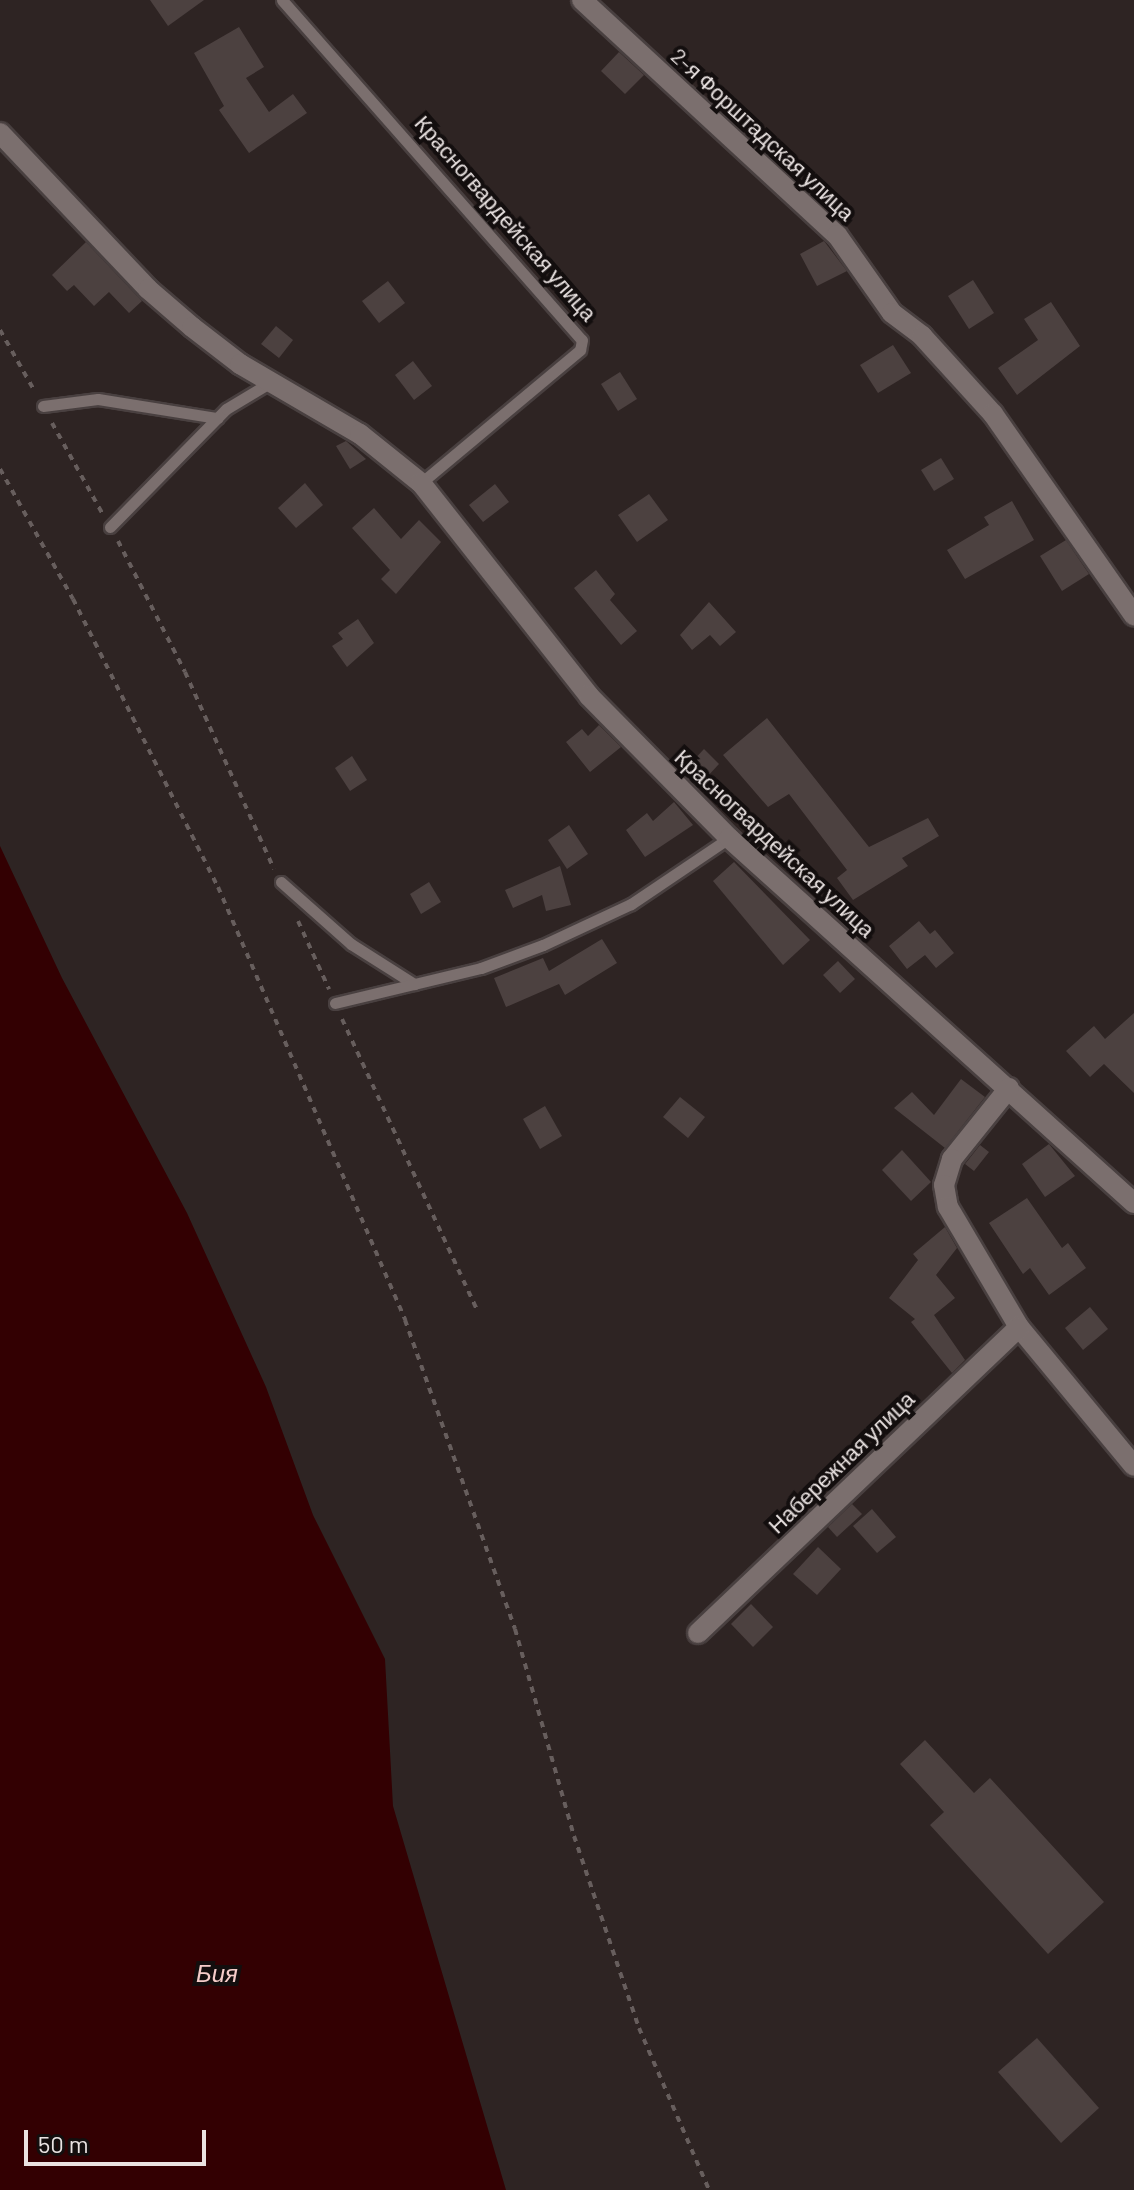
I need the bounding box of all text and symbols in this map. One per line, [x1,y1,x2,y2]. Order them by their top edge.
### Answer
street label: 2-я Форштадская улица [666,42,860,226]
street label: Красногвардейская улица [410,110,602,326]
street label: Красногвардейская улица [670,743,880,943]
street label: Набережная улица [762,1386,920,1538]
water label: Бия [196,1959,238,1987]
scale bar [28,2114,210,2164]
text: 50 m [38,2129,89,2158]

